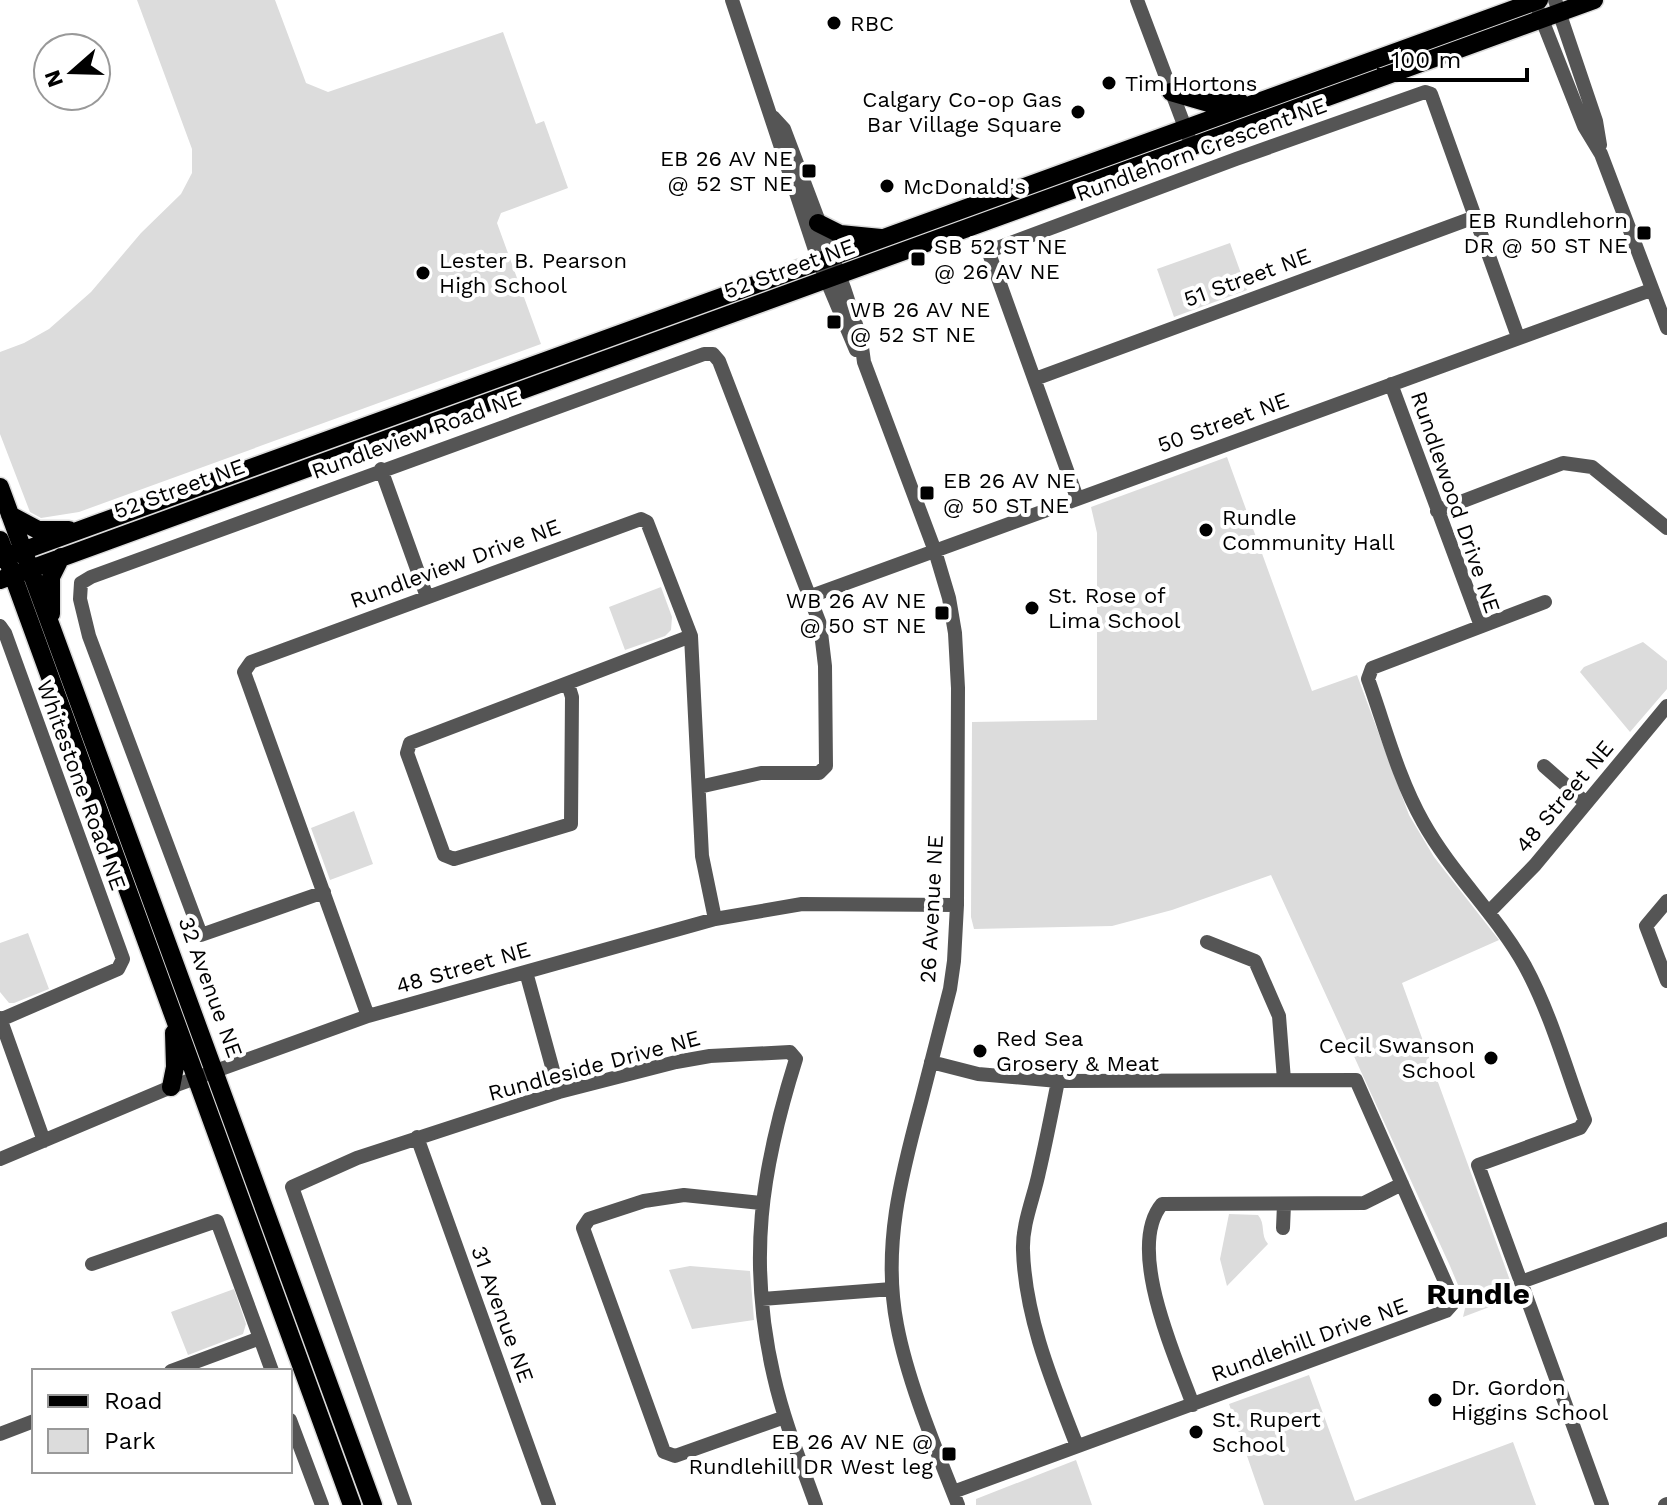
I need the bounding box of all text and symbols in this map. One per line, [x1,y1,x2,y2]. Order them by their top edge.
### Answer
place label: RBC [850,11,894,36]
marker: RBC [825,14,843,32]
north arrow [32,32,112,112]
scale bar [1379,32,1527,82]
text: 100 m [1391,46,1461,74]
text: N [39,67,68,91]
place label: Tim Hortons [1125,71,1257,96]
marker: Tim Hortons [1100,74,1118,92]
place label: Calgary Co-op Gas Bar Village Square [862,87,1062,137]
street label: Rundlehorn Crescent NE [1072,92,1330,207]
marker: Calgary Co-op Gas Bar Village Square [1069,103,1087,121]
place label: EB 26 AV NE @ 52 ST NE [660,146,793,196]
marker: EB 26 AV NE @ 52 ST NE [800,162,818,180]
place label: McDonald's [903,174,1026,199]
marker: McDonald's [878,177,896,195]
place label: EB Rundlehorn DR @ 50 ST NE [1464,208,1628,258]
marker: EB Rundlehorn DR @ 50 ST NE [1635,224,1653,242]
street label: 52 Street NE [721,233,858,304]
place label: SB 52 ST NE @ 26 AV NE [934,234,1067,284]
street label: 51 Street NE [1181,243,1314,312]
place label: Lester B. Pearson High School [439,248,627,298]
marker: SB 52 ST NE @ 26 AV NE [909,250,927,268]
marker: Lester B. Pearson High School [414,264,432,282]
place label: WB 26 AV NE @ 52 ST NE [850,297,990,347]
marker: WB 26 AV NE @ 52 ST NE [825,313,843,331]
street label: Rundleview Road NE [308,385,524,484]
street label: 50 Street NE [1154,387,1292,458]
street label: Rundlewood Drive NE [1406,388,1505,616]
street label: 52 Street NE [111,453,248,524]
place label: EB 26 AV NE @ 50 ST NE [943,468,1076,518]
marker: EB 26 AV NE @ 50 ST NE [918,484,936,502]
place label: Rundle Community Hall [1222,505,1395,555]
street label: Rundleview Drive NE [347,514,564,613]
marker: Rundle Community Hall [1197,521,1215,539]
place label: St. Rose of Lima School [1048,583,1181,633]
place label: WB 26 AV NE @ 50 ST NE [786,588,926,638]
marker: St. Rose of Lima School [1023,599,1041,617]
marker: WB 26 AV NE @ 50 ST NE [933,604,951,622]
street label: Whitestone Road NE [32,677,131,894]
street label: 48 Street NE [1510,735,1618,857]
street label: 26 Avenue NE [915,834,948,984]
street label: 32 Avenue NE [174,913,248,1061]
street label: 48 Street NE [393,936,533,999]
street label: Rundleside Drive NE [485,1025,703,1106]
place label: Red Sea Grosery & Meat [996,1026,1159,1076]
place label: Cecil Swanson School [1319,1033,1475,1083]
marker: Red Sea Grosery & Meat [971,1042,989,1060]
marker: Cecil Swanson School [1482,1049,1500,1067]
street label: 31 Avenue NE [466,1242,539,1386]
district label: Rundle [1426,1276,1530,1311]
street label: Rundlehill Drive NE [1208,1292,1411,1387]
legend [32,1369,292,1473]
place label: Dr. Gordon Higgins School [1451,1375,1608,1425]
text: Road [104,1387,163,1415]
marker: Dr. Gordon Higgins School [1426,1391,1444,1409]
place label: St. Rupert School [1212,1407,1321,1457]
marker: St. Rupert School [1187,1423,1205,1441]
text: Park [104,1427,156,1455]
place label: EB 26 AV NE @ Rundlehill DR West leg [689,1429,933,1479]
marker: EB 26 AV NE @ Rundlehill DR West leg [940,1445,958,1463]

